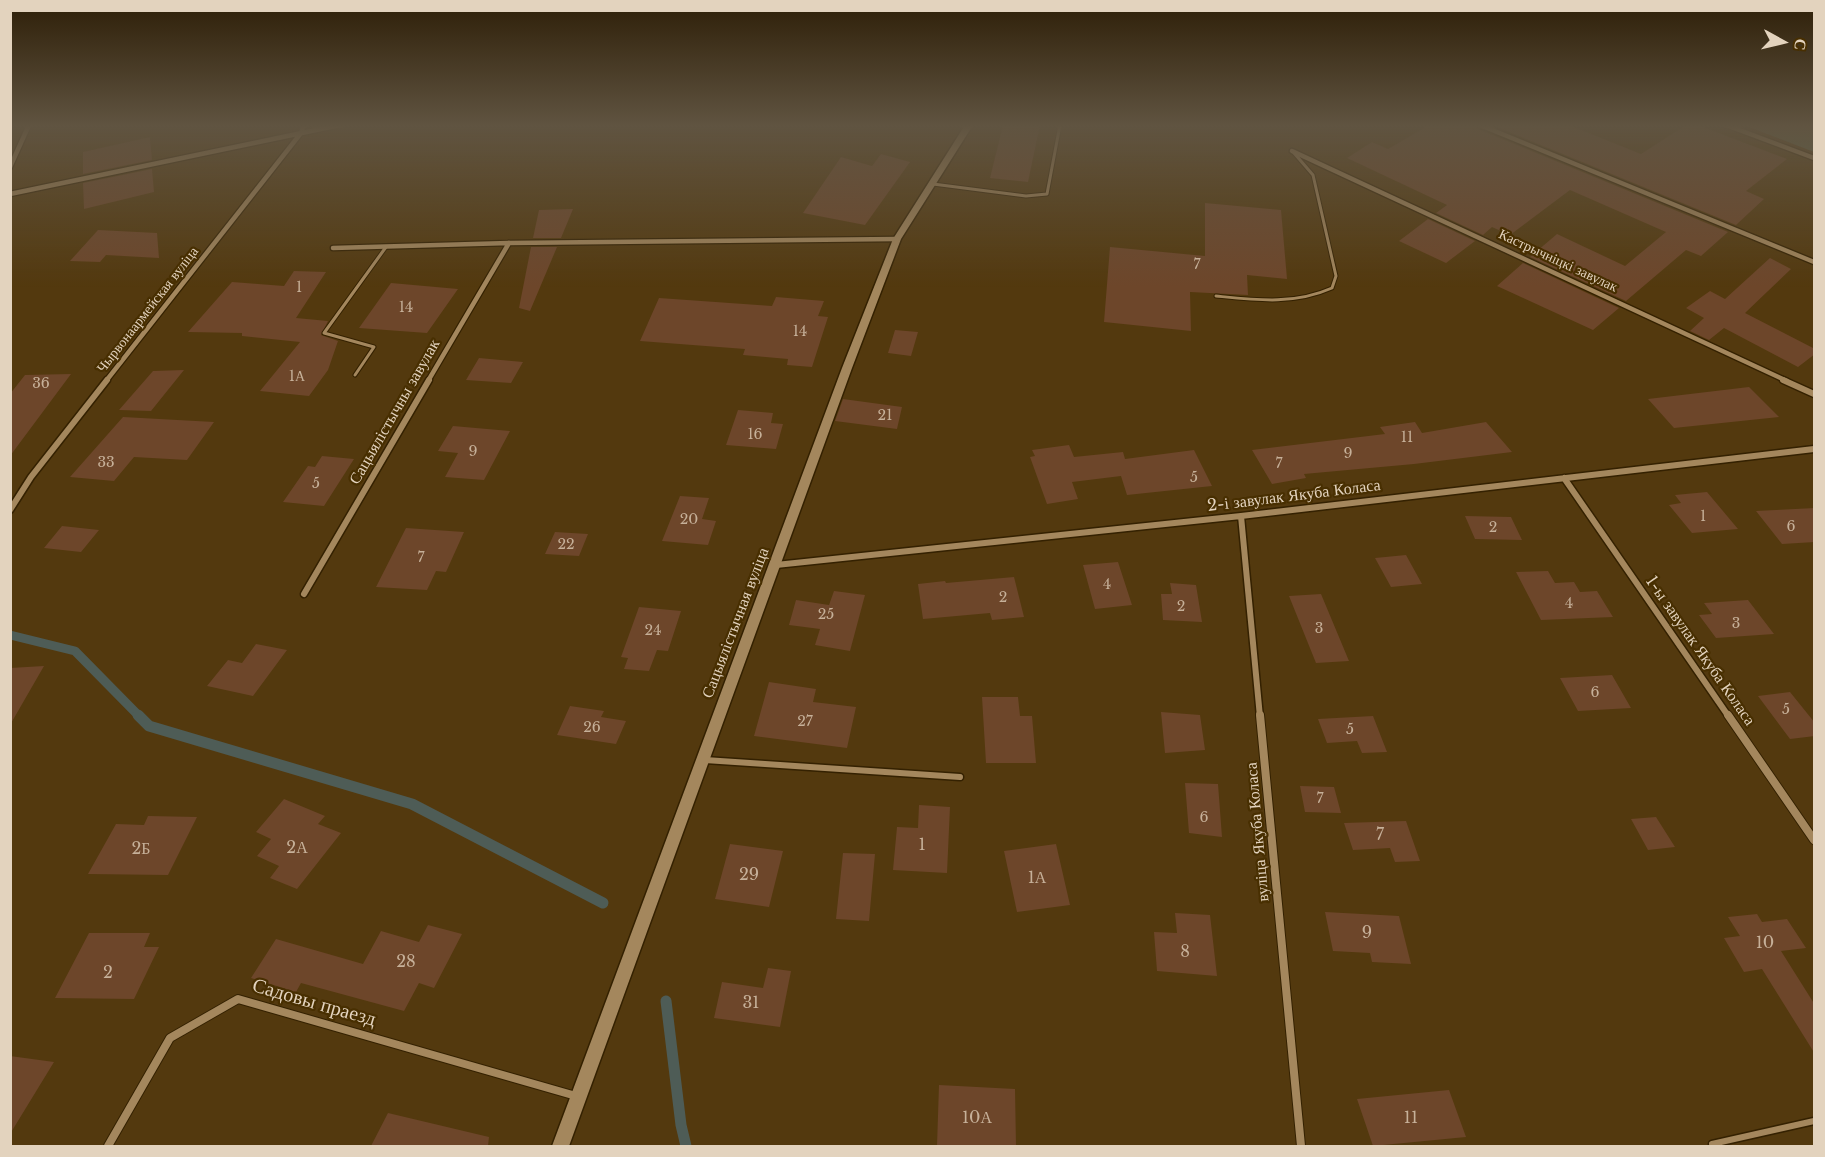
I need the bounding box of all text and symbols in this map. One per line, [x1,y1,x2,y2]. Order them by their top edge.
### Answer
north arrow [1753,12,1813,72]
text: С [1790,37,1812,52]
street label: Кастрычніцкі завулак [1496,226,1620,296]
street label: Чырвонаармейская вуліца [94,244,202,376]
house number: 7 [1193,257,1201,273]
house number: 1 [296,280,302,296]
house number: 14 [399,300,413,316]
house number: 14 [793,324,807,340]
street label: Сацыялістычны завулак [346,336,444,488]
house number: 1А [289,369,305,385]
house number: 36 [32,376,50,392]
house number: 21 [878,408,892,424]
house number: 16 [747,427,763,443]
house number: 11 [1401,430,1413,446]
house number: 9 [468,444,478,460]
house number: 9 [1343,446,1353,462]
house number: 33 [97,455,115,471]
house number: 7 [1275,456,1283,472]
house number: 5 [1190,470,1198,486]
house number: 5 [312,476,320,492]
street label: 2-і завулак Якуба Коласа [1206,476,1382,516]
house number: 1 [1700,509,1706,525]
house number: 20 [680,512,698,528]
house number: 6 [1786,519,1796,535]
house number: 2 [1489,520,1497,536]
house number: 22 [557,537,575,553]
street label: Сацыялістычная вуліца [698,545,774,701]
house number: 7 [417,550,425,566]
street label: 1-ы завулак Якуба Коласа [1641,573,1759,729]
house number: 4 [1103,577,1111,593]
house number: 2 [999,590,1007,606]
house number: 4 [1565,596,1573,612]
house number: 2 [1177,599,1185,615]
house number: 25 [818,607,834,623]
house number: 3 [1732,616,1740,632]
house number: 3 [1315,621,1323,637]
house number: 24 [645,623,661,639]
house number: 6 [1590,685,1600,701]
house number: 5 [1782,702,1790,718]
house number: 27 [797,714,813,730]
house number: 26 [583,720,601,736]
house number: 5 [1346,722,1354,738]
street label: вуліца Якуба Коласа [1242,761,1274,903]
house number: 7 [1316,791,1324,807]
house number: 6 [1199,810,1209,826]
house number: 7 [1376,825,1384,845]
house number: 1 [918,835,926,855]
house number: 2А [286,838,308,858]
house number: 2Б [131,839,151,859]
house number: 29 [739,865,759,885]
house number: 1А [1028,868,1046,888]
house number: 9 [1362,923,1372,943]
house number: 10 [1756,933,1774,953]
house number: 8 [1180,942,1190,962]
house number: 28 [396,952,416,972]
house number: 2 [103,963,113,983]
street label: Садовы праезд [249,974,379,1032]
house number: 31 [743,993,759,1013]
house number: 10А [962,1108,992,1128]
house number: 11 [1404,1108,1418,1128]

